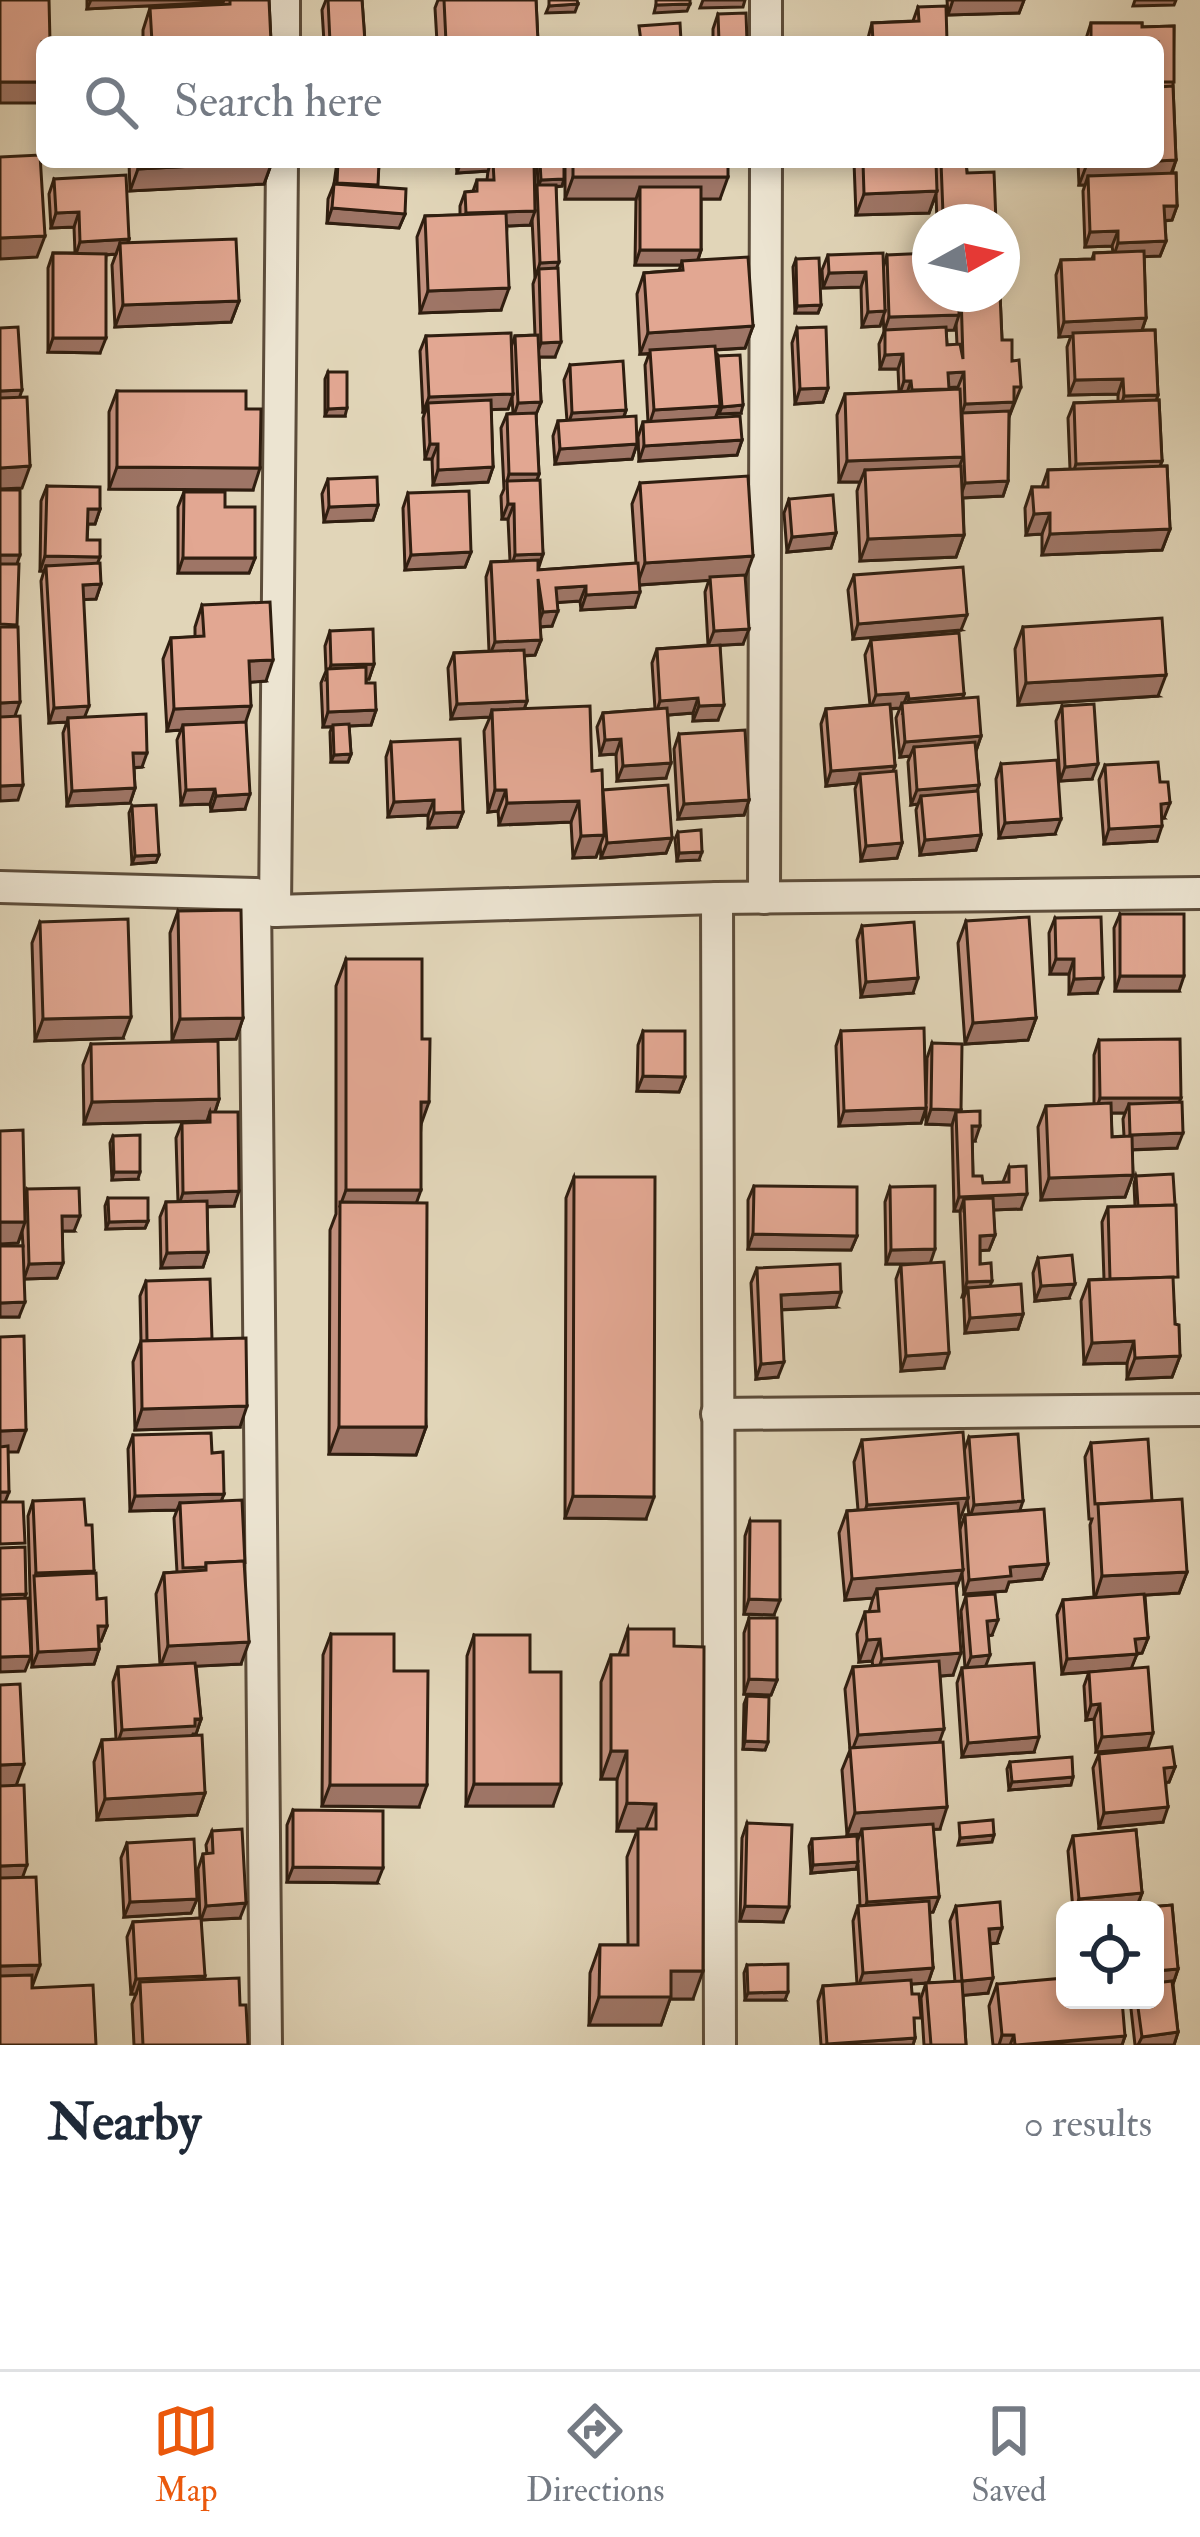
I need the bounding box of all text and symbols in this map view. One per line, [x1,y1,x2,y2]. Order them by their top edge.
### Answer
search box [36,36,1164,168]
icon: search [78,69,144,135]
text: Search here [174,74,382,130]
north arrow [912,204,1020,312]
map controls [1056,1901,1164,2009]
button: locate [1056,1901,1164,2009]
text: Nearby [48,2091,201,2155]
text: 0 results [1024,2099,1152,2148]
tab: Map [153,2398,219,2511]
tab: Directions [526,2398,665,2511]
tab: Saved [971,2398,1047,2511]

